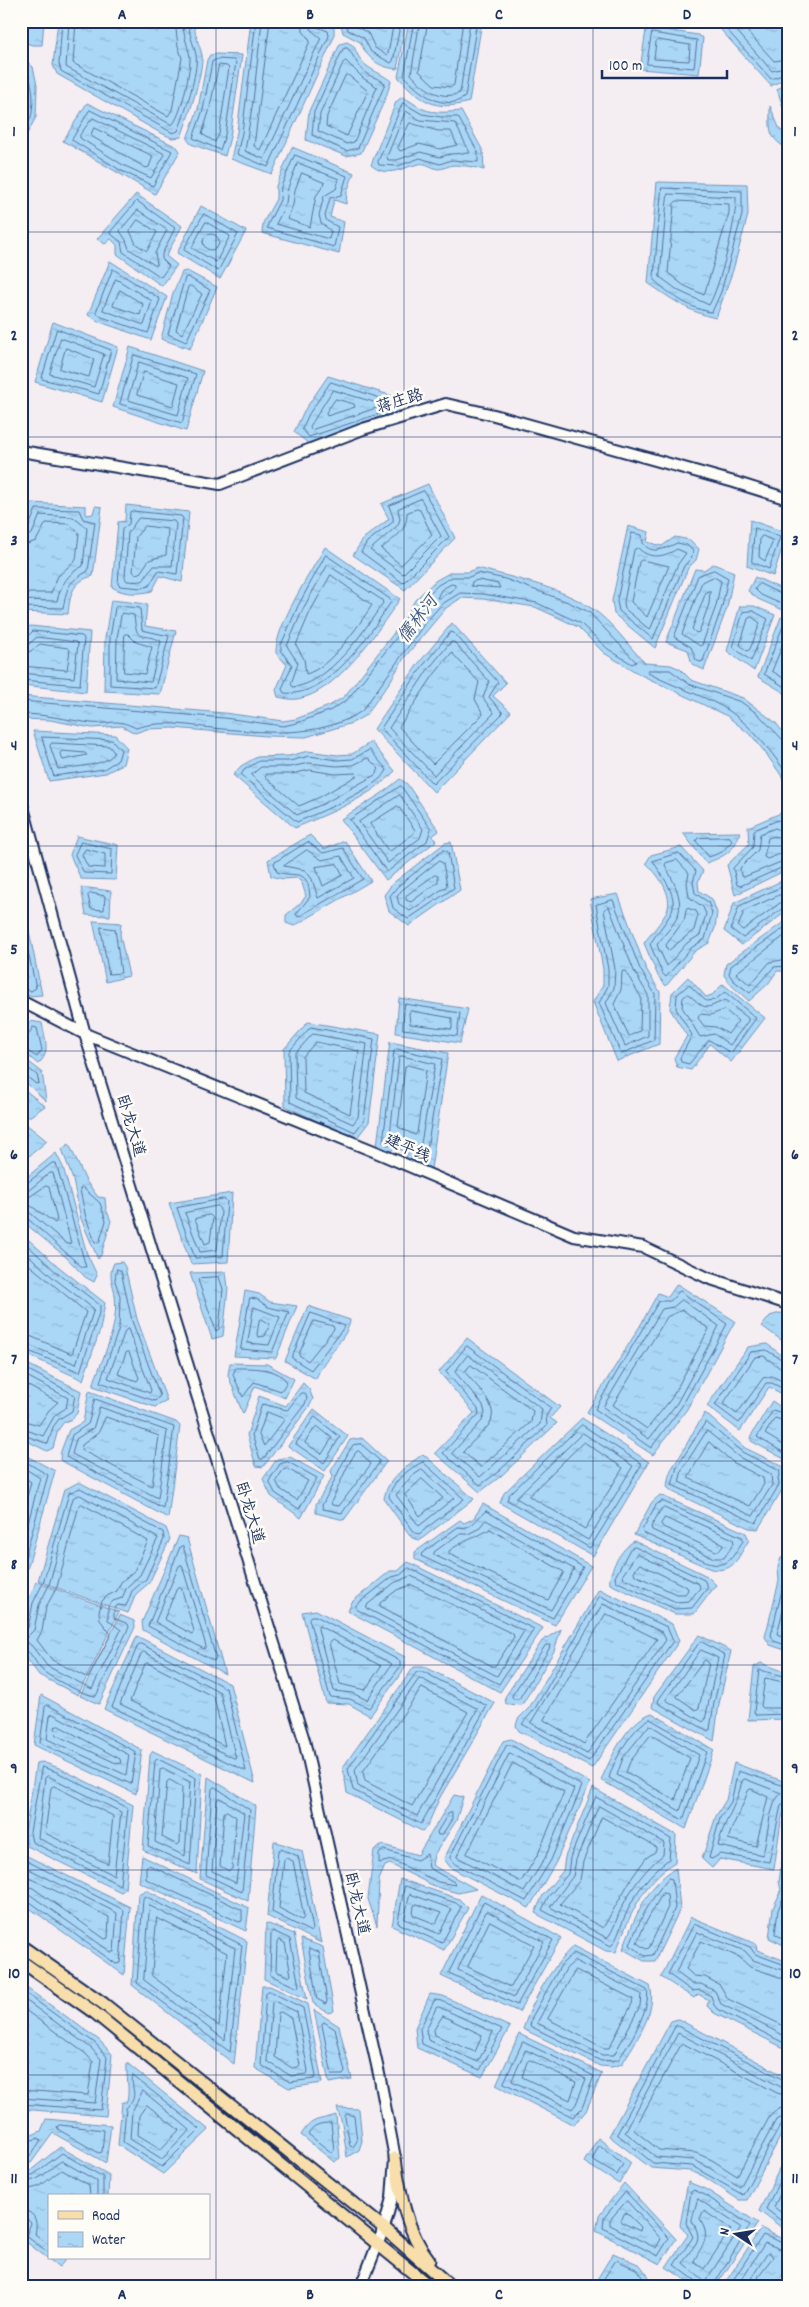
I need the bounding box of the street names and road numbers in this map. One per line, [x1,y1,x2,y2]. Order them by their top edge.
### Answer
street label: 蒋庄路 [374,384,426,420]
street label: 卧龙大道 [110,1092,150,1160]
street label: 建平线 [380,1129,434,1169]
street label: 卧龙大道 [229,1479,269,1547]
street label: 卧龙大道 [338,1870,374,1938]

